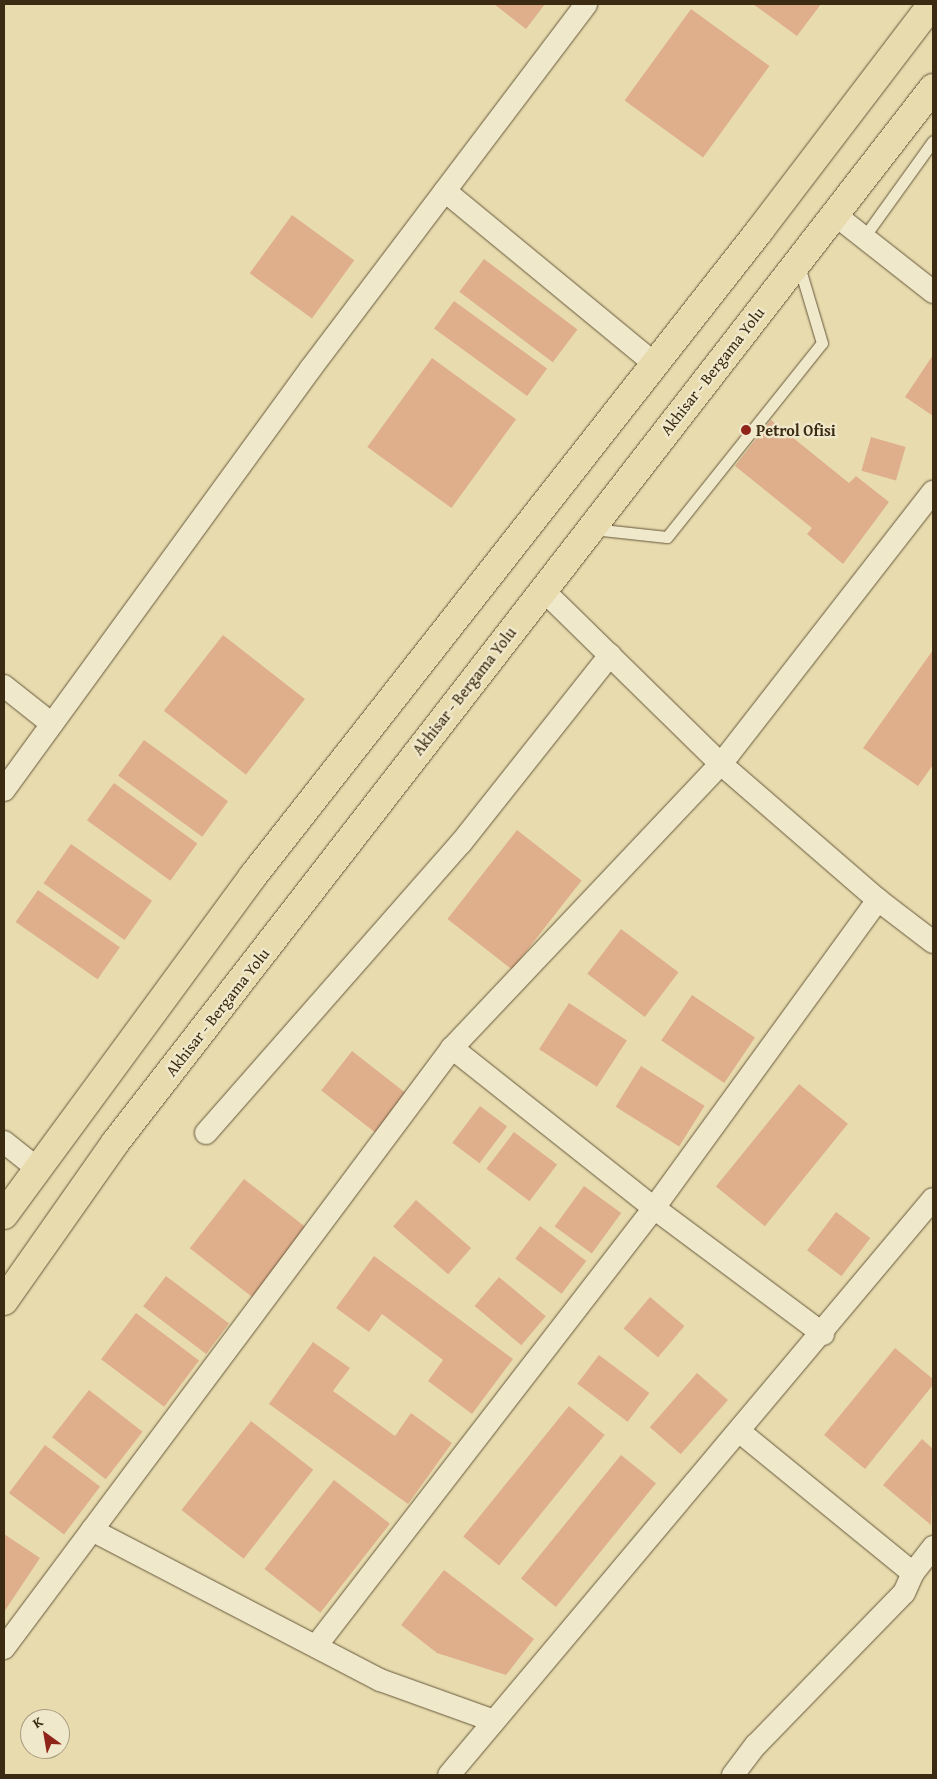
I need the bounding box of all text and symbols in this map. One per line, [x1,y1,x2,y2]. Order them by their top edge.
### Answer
street label: Akhisar - Bergama Yolu [656,303,768,439]
place label: Petrol Ofisi [756,420,836,440]
marker: Petrol Ofisi [740,424,752,436]
street label: Akhisar - Bergama Yolu [408,623,520,759]
street label: Akhisar - Bergama Yolu [161,944,273,1080]
north arrow [20,1709,70,1759]
text: K [29,1711,47,1733]

